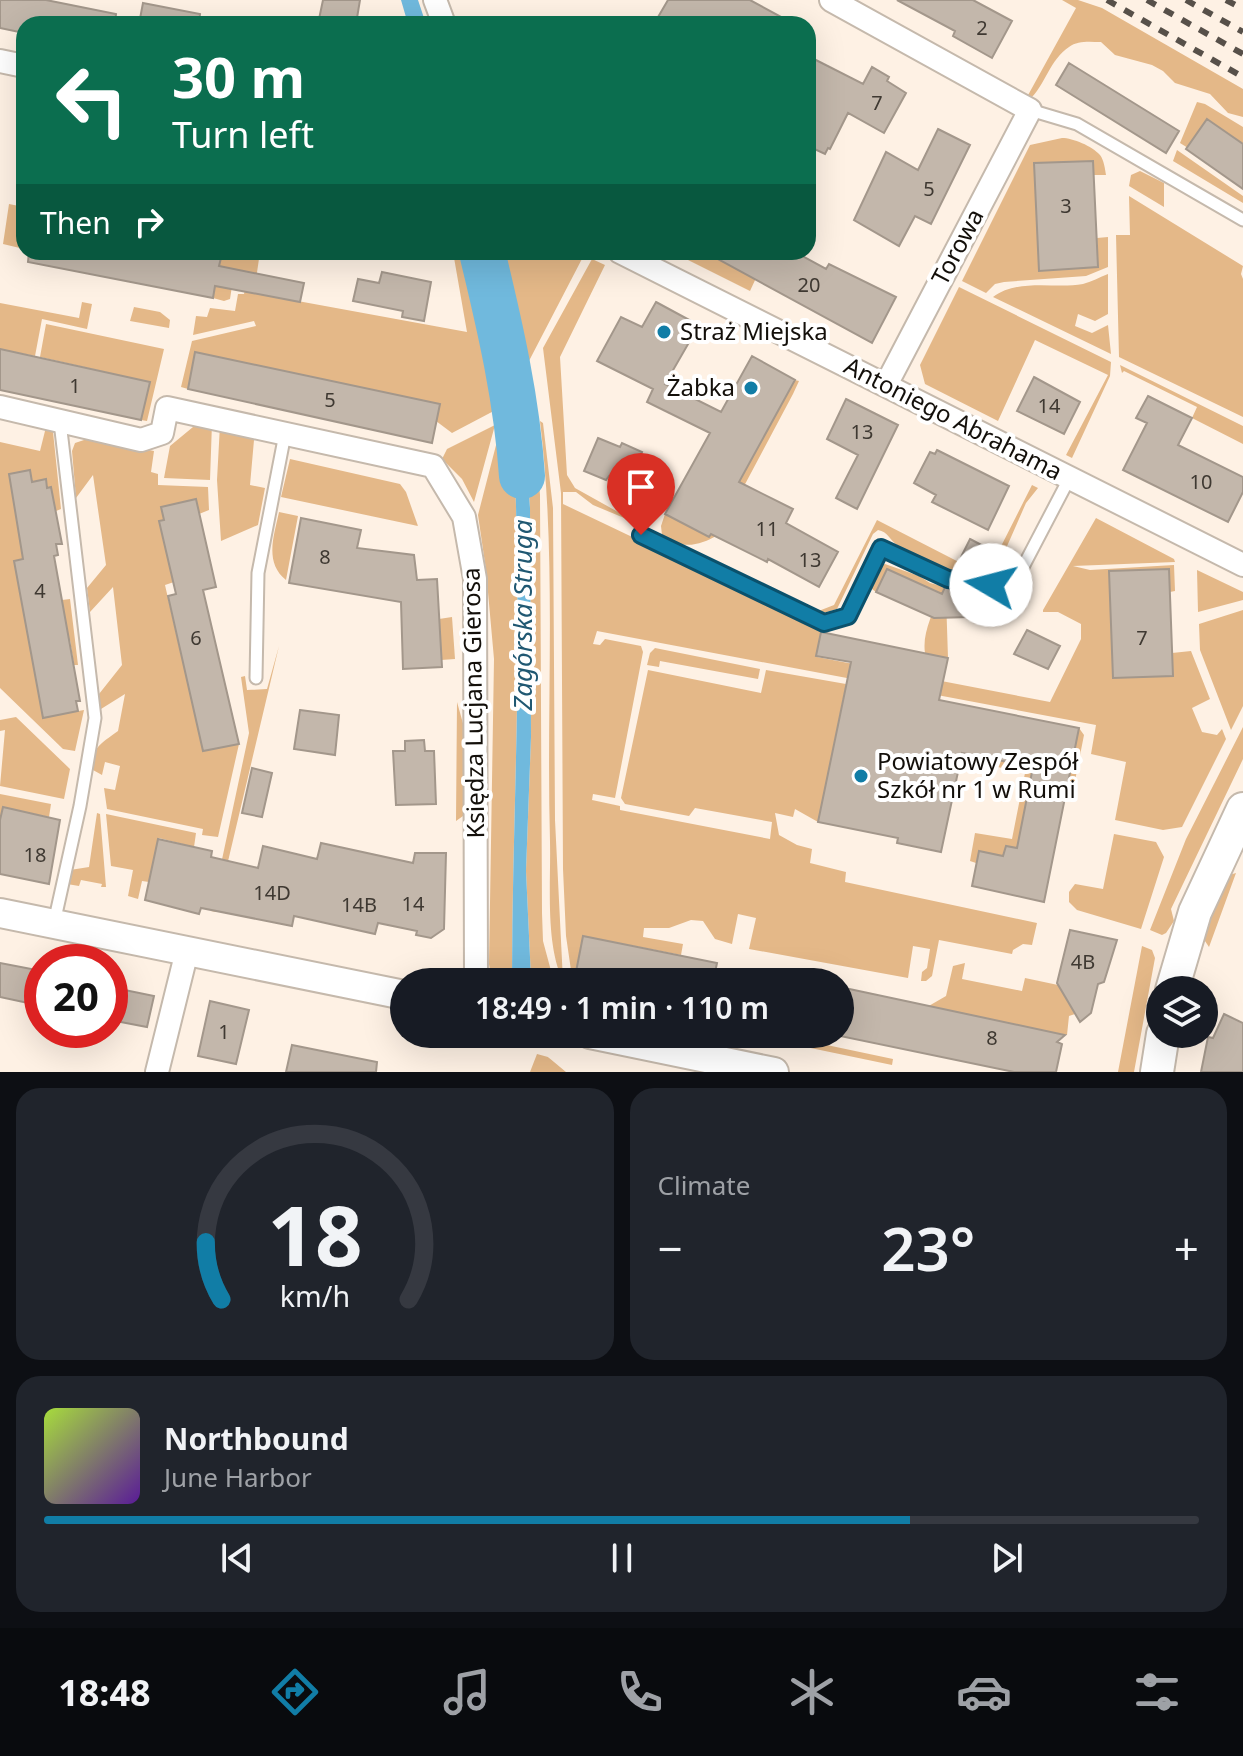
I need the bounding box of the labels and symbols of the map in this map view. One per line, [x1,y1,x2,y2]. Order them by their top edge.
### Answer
house number: 2 [976,14,988,41]
house number: 7 [871,89,883,116]
house number: 5 [923,175,935,202]
house number: 3 [1060,192,1072,219]
street label: Torowa [923,202,990,290]
house number: 20 [798,271,820,298]
place label: Straż Miejska [680,314,828,347]
marker: Straż Miejska [655,323,673,341]
street label: Antoniego Abrahama [839,348,1068,487]
place label: Żabka [667,370,735,403]
house number: 1 [69,372,81,399]
marker: Żabka [742,379,760,397]
house number: 5 [324,386,336,413]
house number: 14 [1038,392,1061,419]
house number: 13 [851,418,873,445]
pin [607,453,675,535]
house number: 10 [1190,468,1212,495]
house number: 11 [756,515,778,542]
water label: Zagórska Struga [504,519,540,712]
house number: 8 [319,543,331,570]
position arrow [949,543,1033,627]
house number: 13 [799,546,821,573]
street label: Księdza Lucjana Gierosa [454,567,491,839]
house number: 4 [34,577,46,604]
house number: 6 [190,624,202,651]
house number: 7 [1136,624,1148,651]
place label: Powiatowy Zespół Szkół nr 1 w Rumi [877,744,1079,805]
marker: Powiatowy Zespół Szkół nr 1 w Rumi [852,767,870,785]
house number: 18 [24,841,46,868]
house number: 14D [253,879,291,906]
house number: 14 [402,890,425,917]
house number: 14B [341,891,377,918]
speed limit sign: 20 [24,944,128,1048]
house number: 4B [1071,948,1095,975]
house number: 1 [218,1018,230,1045]
house number: 8 [986,1024,998,1051]

